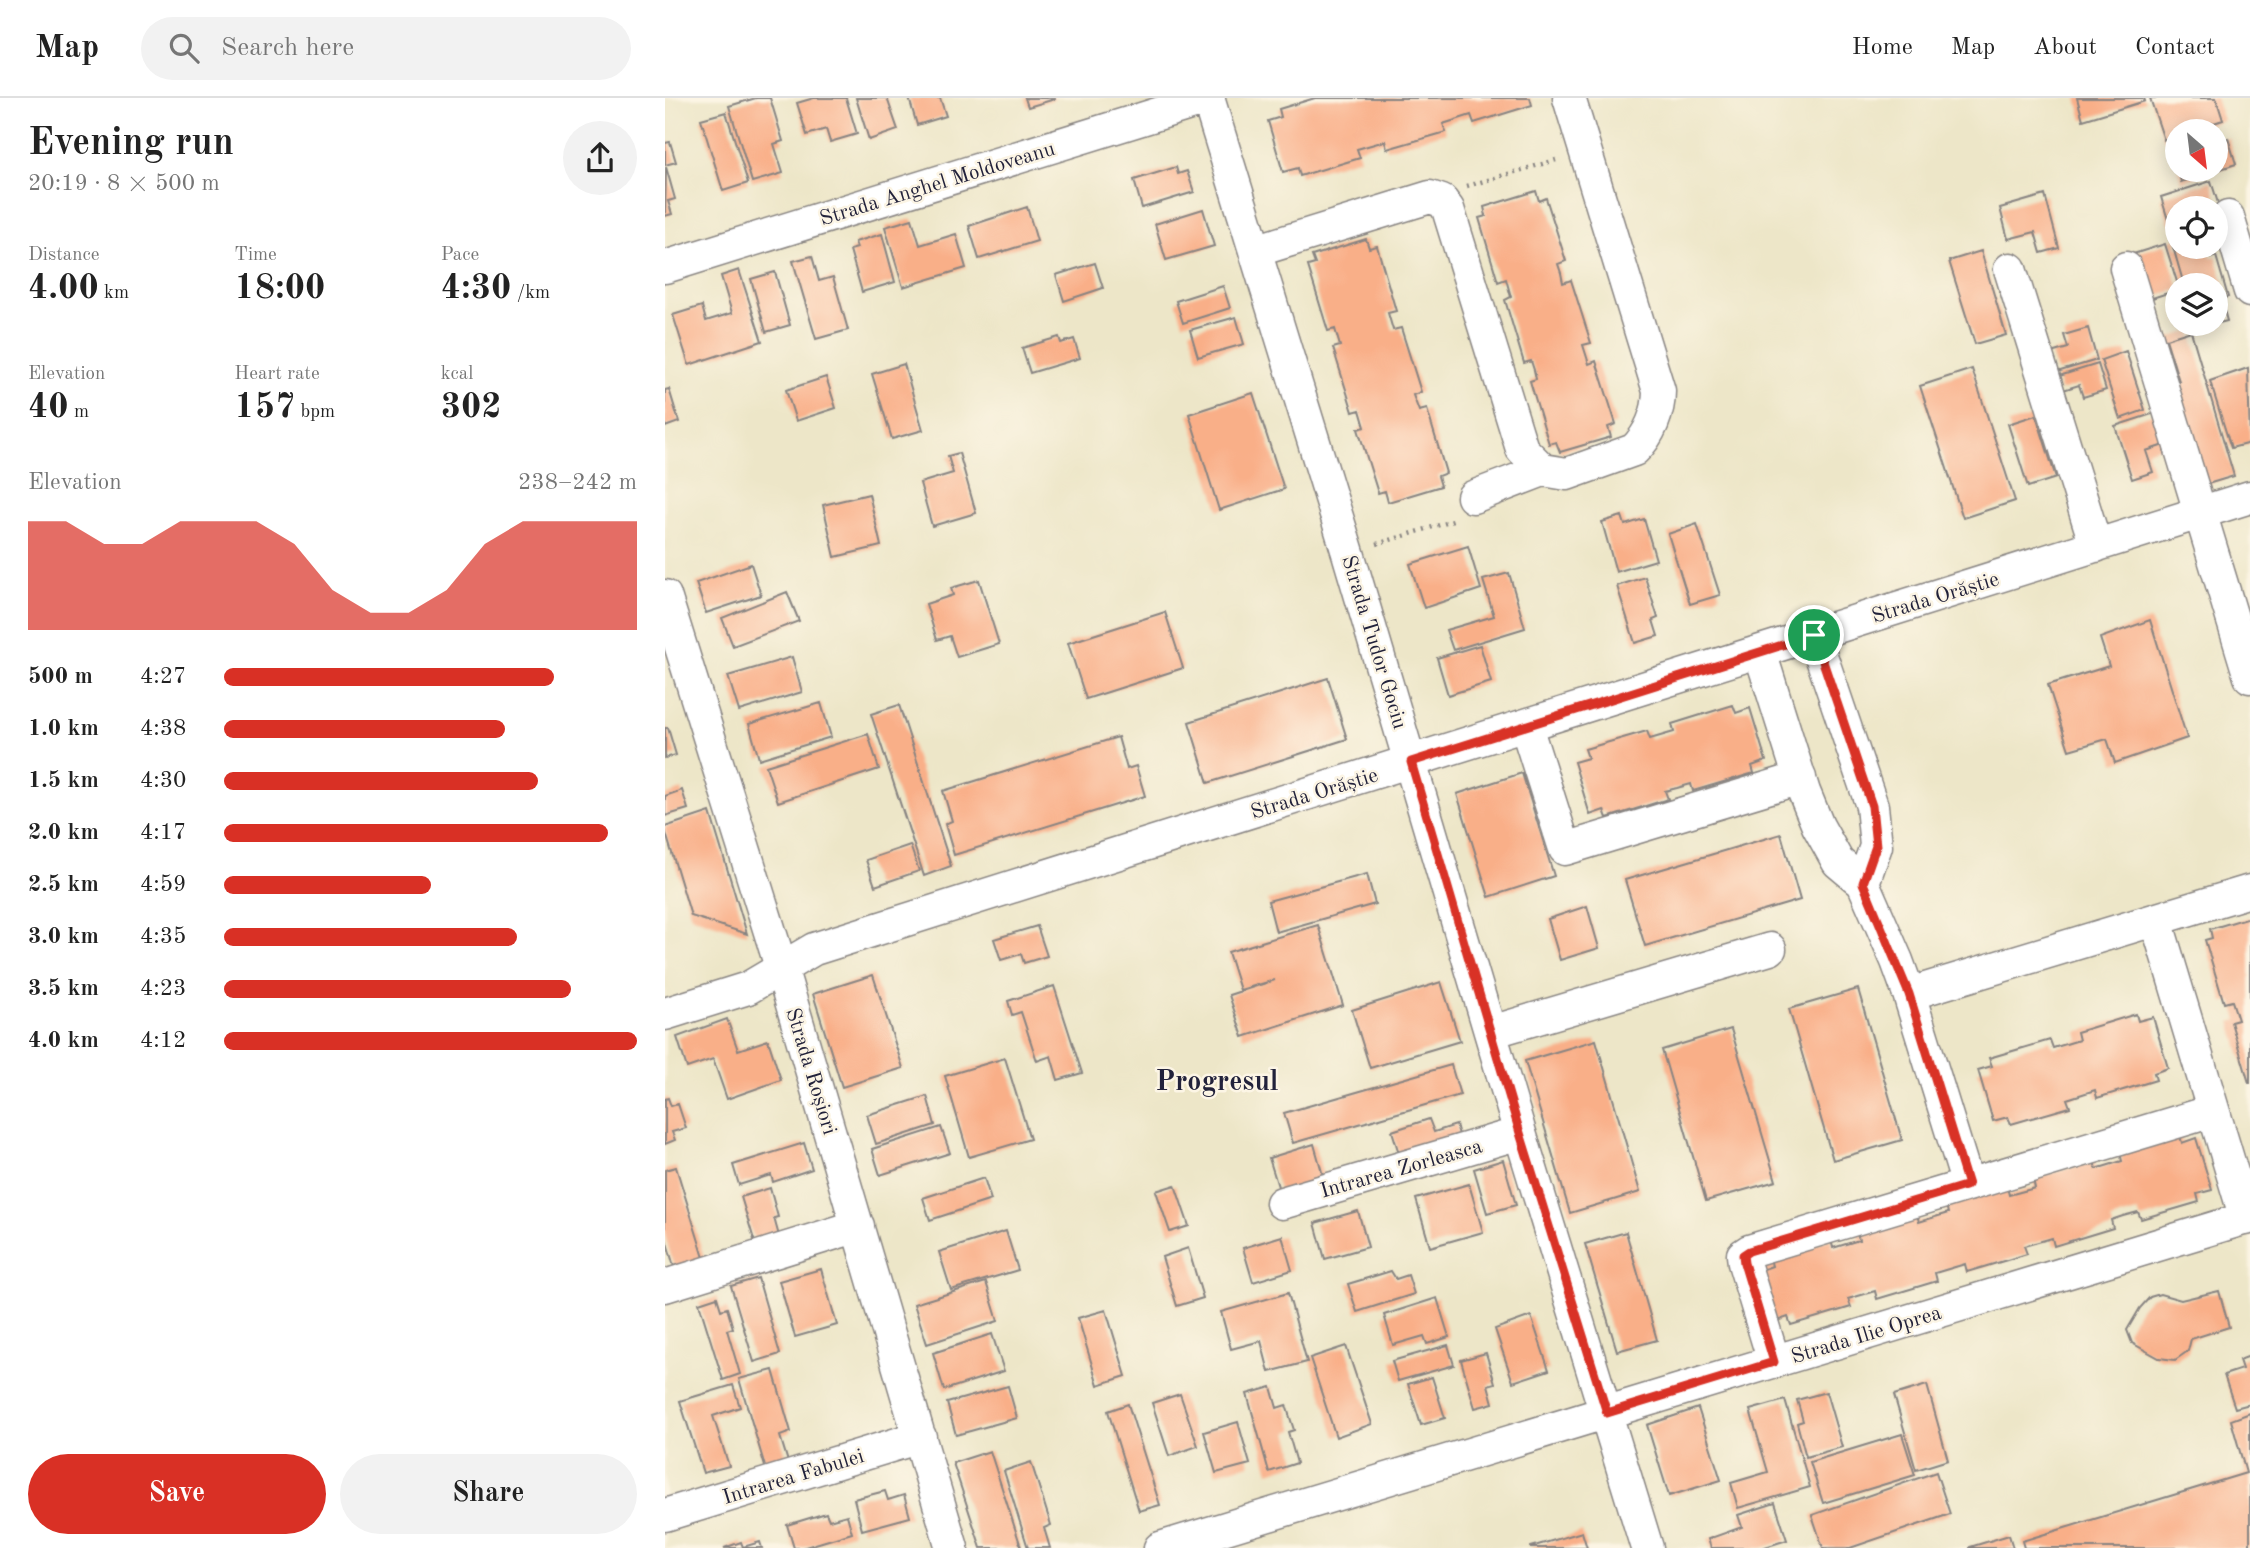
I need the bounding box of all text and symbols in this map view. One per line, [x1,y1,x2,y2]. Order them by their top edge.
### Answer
search box [141,17,631,80]
icon: search [165,29,203,67]
text: Map [35,32,99,65]
text: Search here [221,35,354,61]
text: Home [1852,36,1913,60]
text: Map [1951,36,1995,60]
text: About [2033,36,2097,60]
text: Contact [2135,36,2215,60]
north arrow [2165,119,2228,182]
map controls [2165,119,2228,336]
button: share [563,121,637,195]
text: Evening run [28,125,234,163]
street label: Strada Anghel Moldoveanu [817,139,1058,230]
text: 20:19 · 8 × 500 m [28,172,220,195]
button: locate [2165,196,2228,259]
text: Distance [28,246,100,265]
text: Time [234,246,277,265]
text: Pace [441,246,479,265]
text: 4.00 [28,271,99,306]
text: 18:00 [234,271,325,306]
text: 4:30 [441,271,511,306]
button: layers [2165,273,2228,336]
text: km [99,284,129,303]
text: /km [511,284,550,303]
text: Elevation [28,365,105,384]
text: Heart rate [234,365,320,384]
text: kcal [441,365,473,384]
text: 40 [28,390,69,425]
text: 157 [234,390,295,425]
text: 302 [441,390,502,425]
text: m [69,403,89,422]
text: bpm [295,403,335,422]
text: Elevation [28,471,122,494]
text: 238–242 m [518,471,637,494]
street label: Strada Tudor Gociu [1337,553,1410,732]
street label: Strada Orăștie [1869,569,2002,629]
pin [1784,605,1844,665]
icon: arrive [1795,616,1833,654]
text: 500 m [28,665,93,688]
text: 4:27 [140,665,186,688]
text: 1.0 km [28,717,99,740]
text: 4:38 [140,717,186,740]
street label: Strada Orăștie [1248,765,1381,825]
text: 1.5 km [28,769,99,792]
text: 4:30 [140,769,186,792]
text: 2.0 km [28,821,99,844]
text: 4:17 [140,821,186,844]
text: 2.5 km [28,873,99,896]
text: 4:59 [140,873,186,896]
text: 3.0 km [28,925,99,948]
text: 4:35 [140,925,186,948]
text: 3.5 km [28,977,99,1000]
text: 4:23 [140,977,186,1000]
street label: Strada Roșiori [780,1005,840,1138]
text: 4.0 km [28,1029,99,1052]
text: 4:12 [140,1029,186,1052]
district label: Progresul [1156,1069,1279,1097]
street label: Intrarea Zorleasca [1318,1136,1485,1203]
street label: Strada Ilie Oprea [1789,1303,1944,1368]
street label: Intrarea Fabulei [720,1446,867,1509]
button: Save [28,1454,326,1534]
button: Share [340,1454,637,1534]

